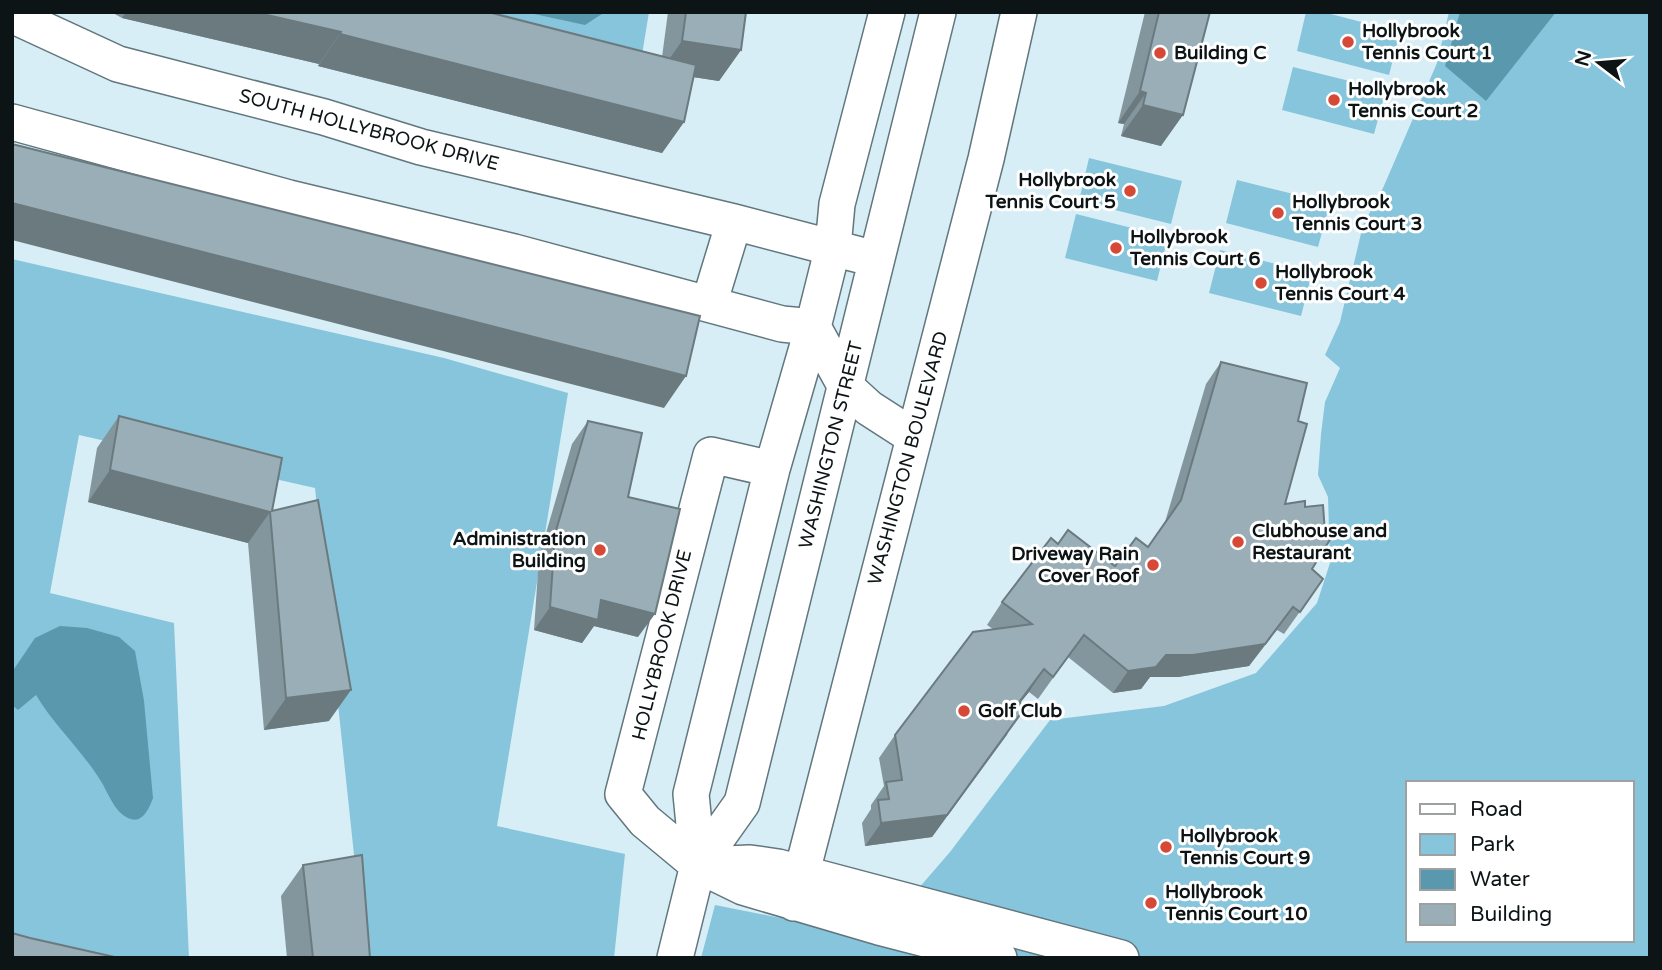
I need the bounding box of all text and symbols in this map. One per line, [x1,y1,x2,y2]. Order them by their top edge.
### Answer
place label: Hollybrook Tennis Court 1 [1361,20,1492,64]
north arrow [1564,28,1634,98]
marker: Hollybrook Tennis Court 1 [1340,34,1356,50]
place label: Building C [1174,42,1267,65]
marker: Building C [1152,45,1168,61]
text: N [1571,48,1596,69]
place label: Hollybrook Tennis Court 2 [1347,78,1478,122]
street label: SOUTH HOLLYBROOK DRIVE [237,85,501,175]
marker: Hollybrook Tennis Court 2 [1326,92,1342,108]
place label: Hollybrook Tennis Court 5 [985,169,1117,213]
marker: Hollybrook Tennis Court 5 [1122,183,1138,199]
place label: Hollybrook Tennis Court 3 [1291,191,1422,235]
marker: Hollybrook Tennis Court 3 [1270,205,1286,221]
place label: Hollybrook Tennis Court 6 [1129,226,1261,270]
marker: Hollybrook Tennis Court 6 [1108,240,1124,256]
place label: Hollybrook Tennis Court 4 [1274,261,1406,305]
marker: Hollybrook Tennis Court 4 [1253,275,1269,291]
street label: WASHINGTON BOULEVARD [864,329,952,587]
street label: WASHINGTON STREET [795,339,868,551]
place label: Clubhouse and Restaurant [1252,520,1387,564]
place label: Administration Building [452,528,586,573]
marker: Clubhouse and Restaurant [1230,534,1246,550]
marker: Administration Building [592,542,608,558]
place label: Driveway Rain Cover Roof [1011,543,1140,587]
street label: HOLLYBROOK DRIVE [628,547,696,743]
marker: Driveway Rain Cover Roof [1145,557,1161,573]
place label: Golf Club [978,700,1062,722]
marker: Golf Club [956,703,972,719]
legend [1406,781,1634,942]
text: Road [1470,797,1523,822]
place label: Hollybrook Tennis Court 9 [1179,825,1311,869]
text: Park [1470,832,1515,857]
marker: Hollybrook Tennis Court 9 [1158,839,1174,855]
text: Water [1470,867,1530,892]
place label: Hollybrook Tennis Court 10 [1164,881,1307,925]
marker: Hollybrook Tennis Court 10 [1143,895,1159,911]
text: Building [1470,902,1552,927]

